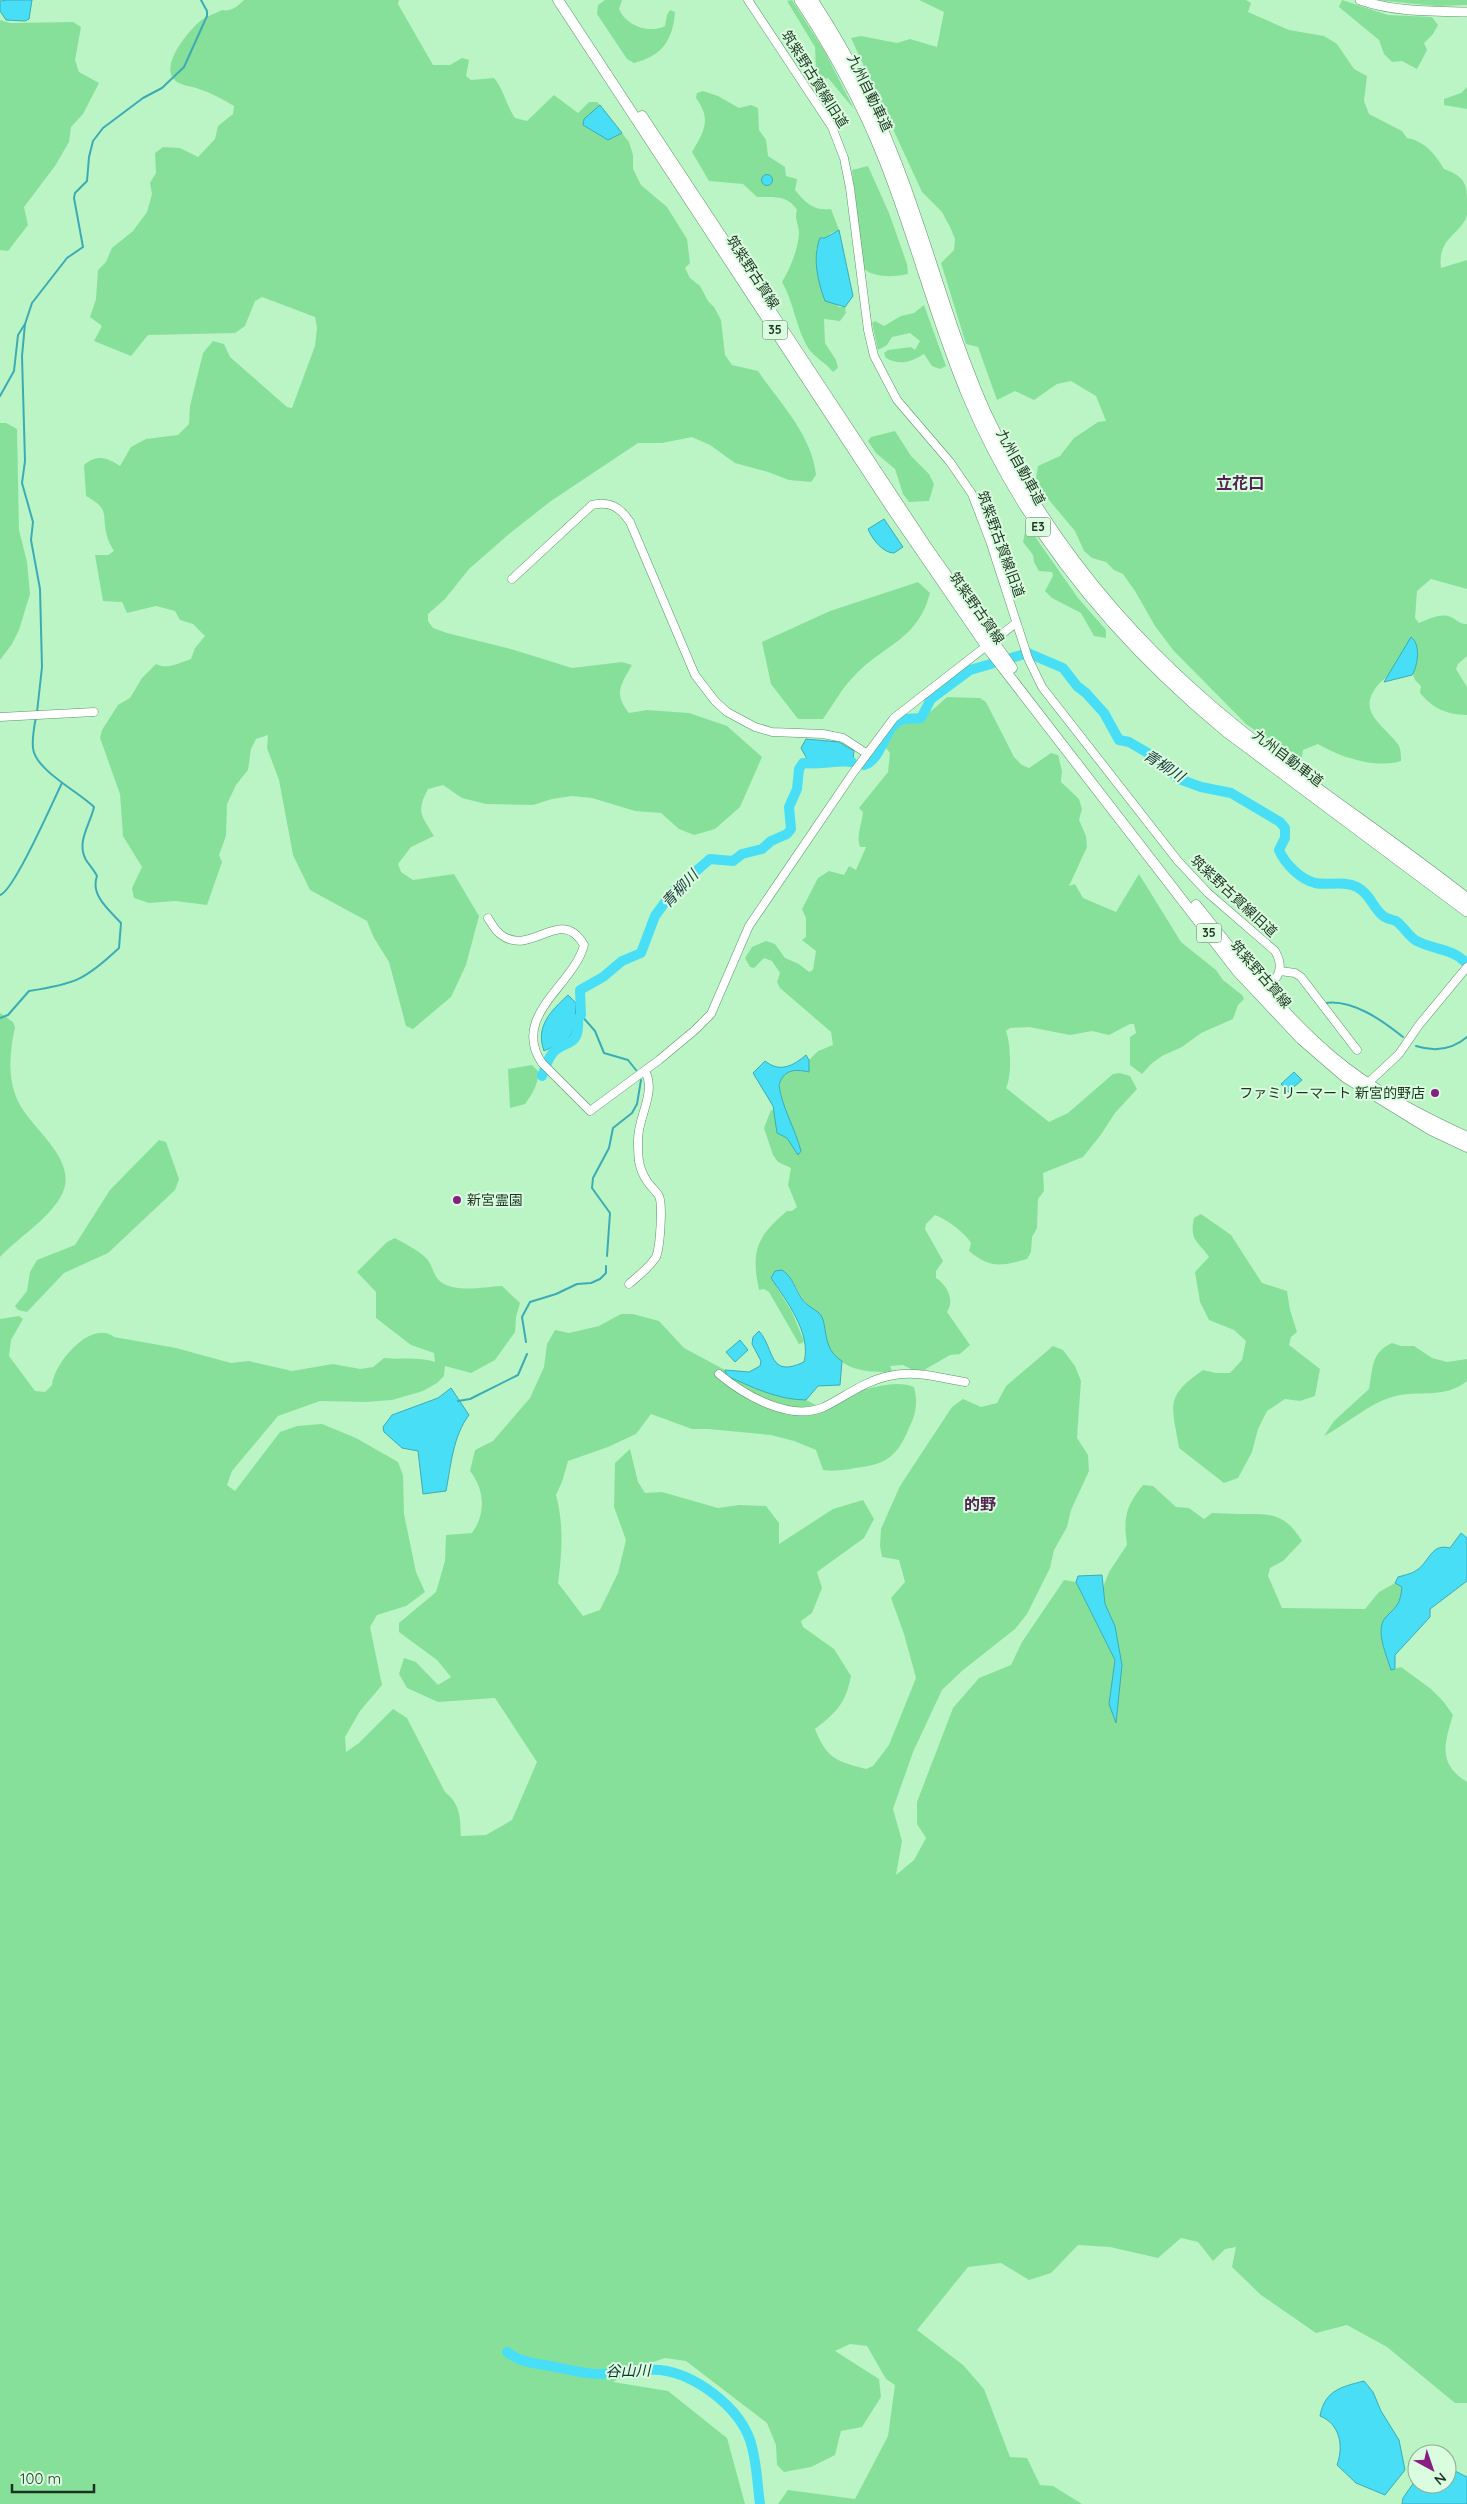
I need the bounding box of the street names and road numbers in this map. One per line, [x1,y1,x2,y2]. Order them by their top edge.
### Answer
street label: 筑紫野古賀線旧道 [778,27,852,131]
street label: 九州自動車道 [843,51,897,135]
street label: 筑紫野古賀線 [723,232,783,312]
road number: 35 [762,320,788,340]
street label: 九州自動車道 [993,426,1049,508]
street label: 筑紫野古賀線旧道 [973,488,1029,600]
road number: E3 [1026,518,1050,536]
street label: 筑紫野古賀線 [946,568,1008,648]
street label: 九州自動車道 [1249,726,1327,790]
street label: 筑紫野古賀線旧道 [1187,851,1281,941]
road number: 35 [1196,924,1222,942]
street label: 筑紫野古賀線 [1227,936,1295,1012]

